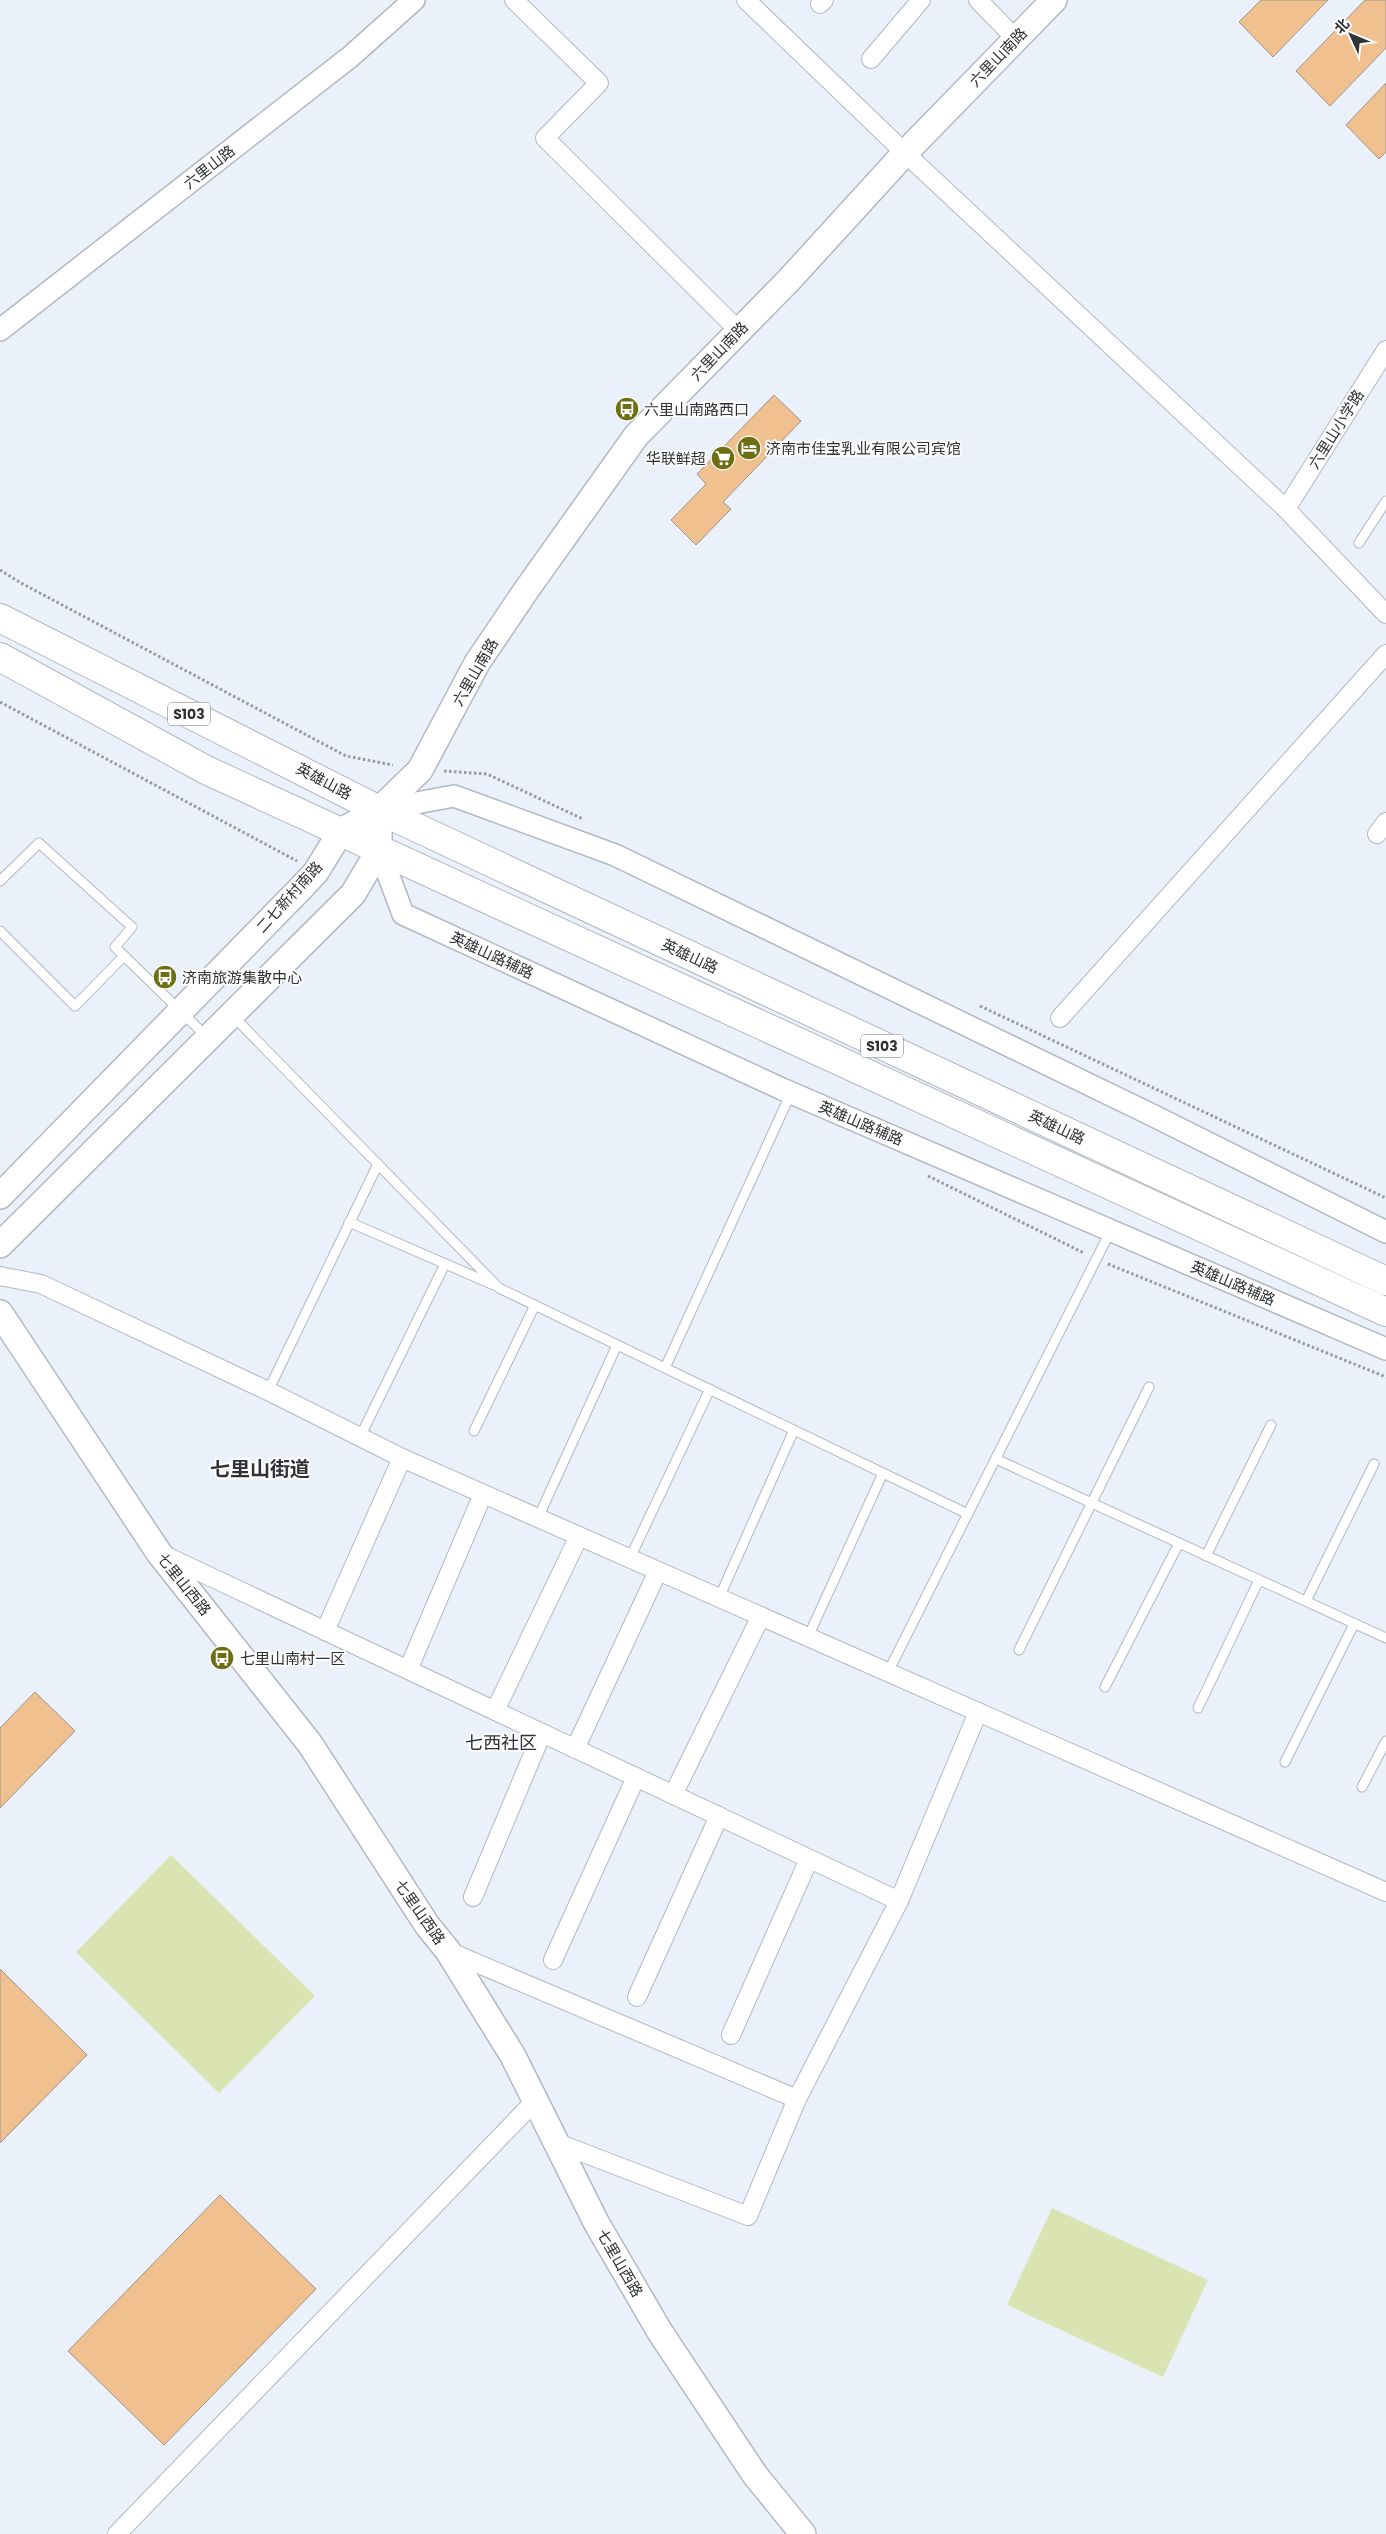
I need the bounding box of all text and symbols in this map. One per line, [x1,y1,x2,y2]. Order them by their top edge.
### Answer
north arrow [1326,10,1376,60]
text: 北 [1330,14,1354,38]
street label: 六里山南路 [964,23,1032,91]
street label: 六里山路 [179,140,239,194]
street label: 六里山南路 [685,317,753,385]
street label: 六里山小学路 [1303,385,1369,473]
bus stop icon: 六里山南路西口 [614,396,640,422]
place label: 六里山南路西口 [644,399,749,420]
hotel icon: 济南市佳宝乳业有限公司宾馆 [736,435,762,461]
place label: 济南市佳宝乳业有限公司宾馆 [766,438,961,459]
supermarket icon: 华联鲜超 [710,445,736,471]
place label: 华联鲜超 [646,448,706,469]
street label: 六里山南路 [447,634,503,710]
road number: S103 [168,702,210,726]
street label: 英雄山路 [293,758,355,804]
street label: 二七新村南路 [251,857,327,937]
street label: 英雄山路辅路 [447,926,537,984]
street label: 英雄山路 [658,934,722,978]
bus stop icon: 济南旅游集散中心 [152,964,178,990]
place label: 济南旅游集散中心 [182,967,302,988]
road number: S103 [861,1034,903,1058]
street label: 英雄山路辅路 [815,1096,907,1150]
street label: 英雄山路 [1025,1105,1089,1149]
street label: 英雄山路辅路 [1187,1256,1279,1310]
district label: 七里山街道 [210,1455,310,1483]
street label: 七里山西路 [152,1548,216,1620]
bus stop icon: 七里山南村一区 [209,1645,235,1671]
place label: 七里山南村一区 [240,1648,345,1669]
district label: 七西社区 [465,1730,537,1755]
street label: 七里山西路 [390,1875,450,1949]
street label: 七里山西路 [592,2225,648,2301]

